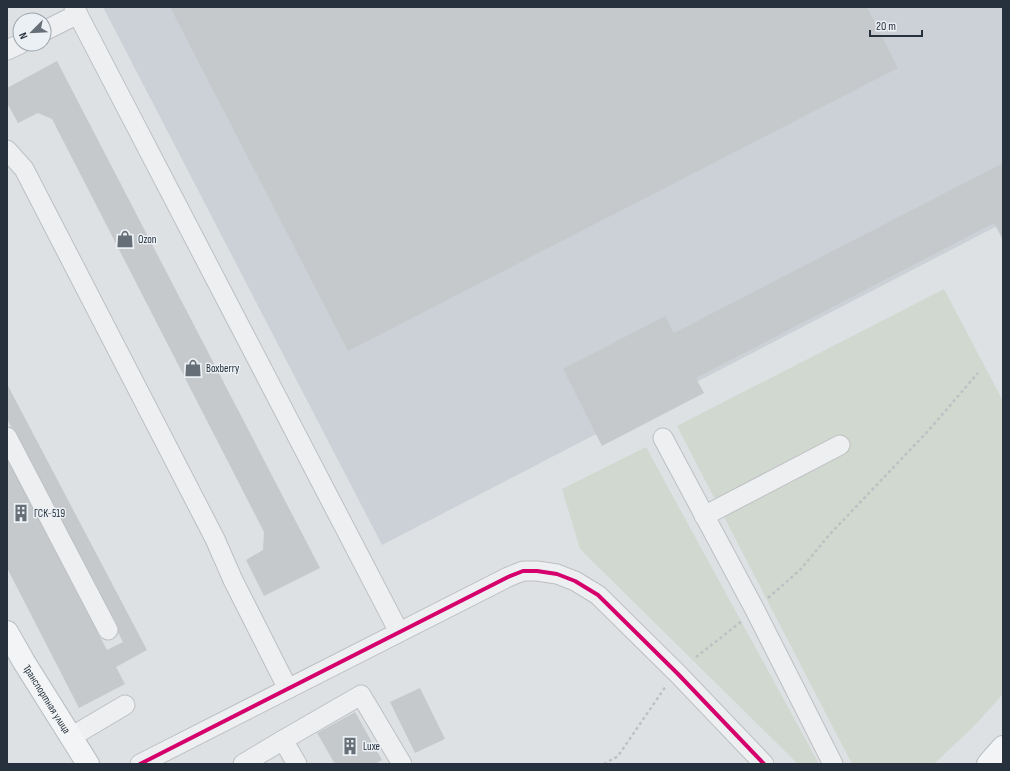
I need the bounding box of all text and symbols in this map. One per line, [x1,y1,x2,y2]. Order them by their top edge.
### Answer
north arrow [12,12,52,52]
scale bar [870,12,922,38]
text: 20 m [876,19,896,34]
text: N [16,30,30,41]
shop icon: Ozon [115,229,135,249]
place label: Ozon [138,233,157,246]
shop icon: Boxberry [183,358,203,378]
place label: Boxberry [206,362,240,375]
building icon: ГСК-519 [11,503,31,523]
place label: ГСК-519 [34,507,65,520]
street label: Транспортная улица [21,662,74,736]
building icon: Luxe [340,736,360,756]
place label: Luxe [363,740,380,753]

